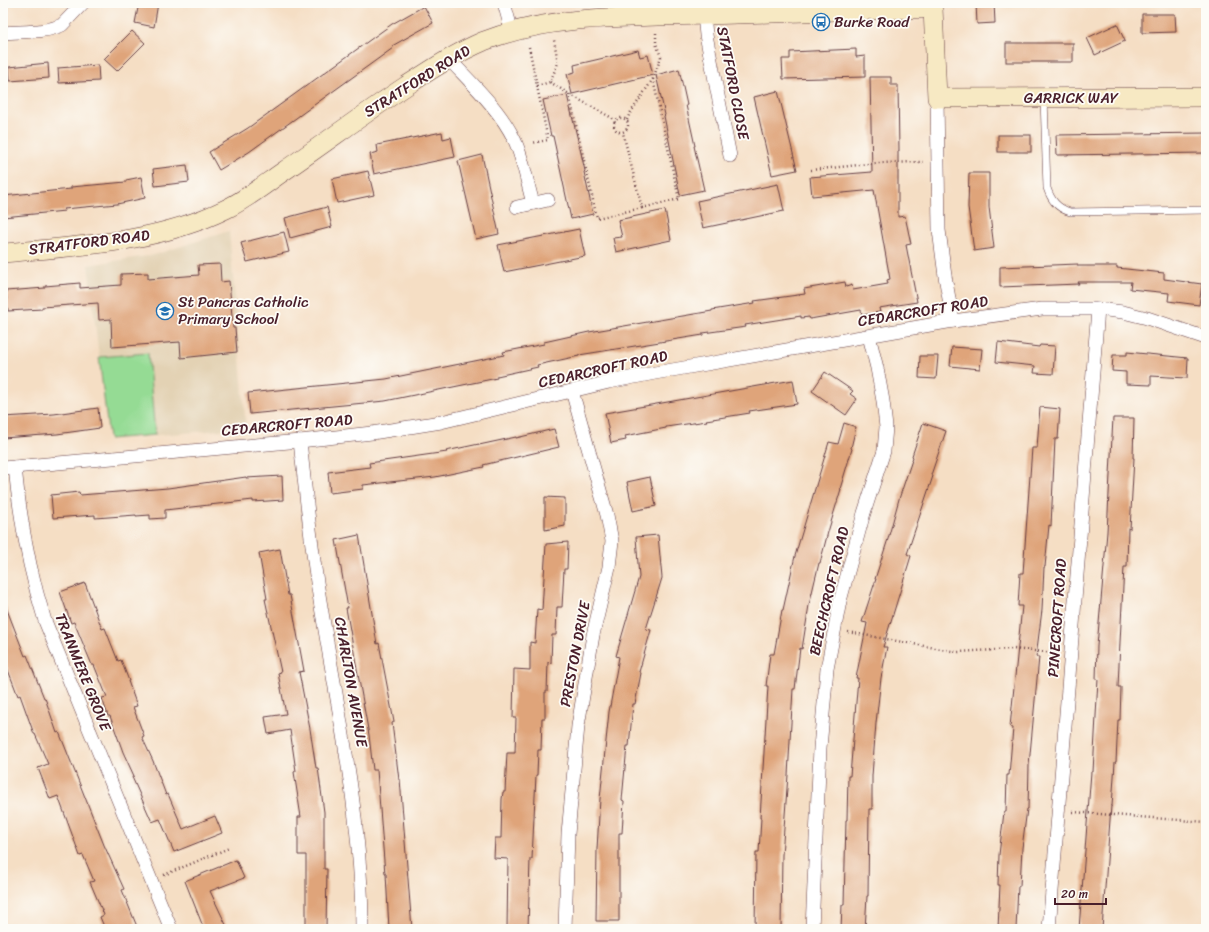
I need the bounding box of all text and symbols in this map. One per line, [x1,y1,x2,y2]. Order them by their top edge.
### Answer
place label: Burke Road [834,9,910,35]
bus stop icon: Burke Road [811,12,831,32]
street label: STATFORD CLOSE [709,24,757,144]
street label: STRATFORD ROAD [358,38,476,124]
street label: GARRICK WAY [1024,85,1120,111]
street label: STRATFORD ROAD [27,222,151,262]
street label: CEDARCROFT ROAD [856,288,990,334]
place label: St Pancras Catholic Primary School [178,289,309,332]
school or university icon: St Pancras Catholic Primary School [155,301,175,321]
street label: CEDARCROFT ROAD [536,343,670,395]
street label: CEDARCROFT ROAD [220,406,354,444]
street label: BEECHCROFT ROAD [802,524,856,658]
street label: PINECROFT ROAD [1040,558,1074,678]
street label: PRESTON DRIVE [552,597,598,709]
street label: TRANMERE GROVE [48,609,119,736]
street label: CHARLTON AVENUE [327,615,376,751]
scale bar [1055,880,1106,906]
text: 20 m [1061,883,1088,905]

